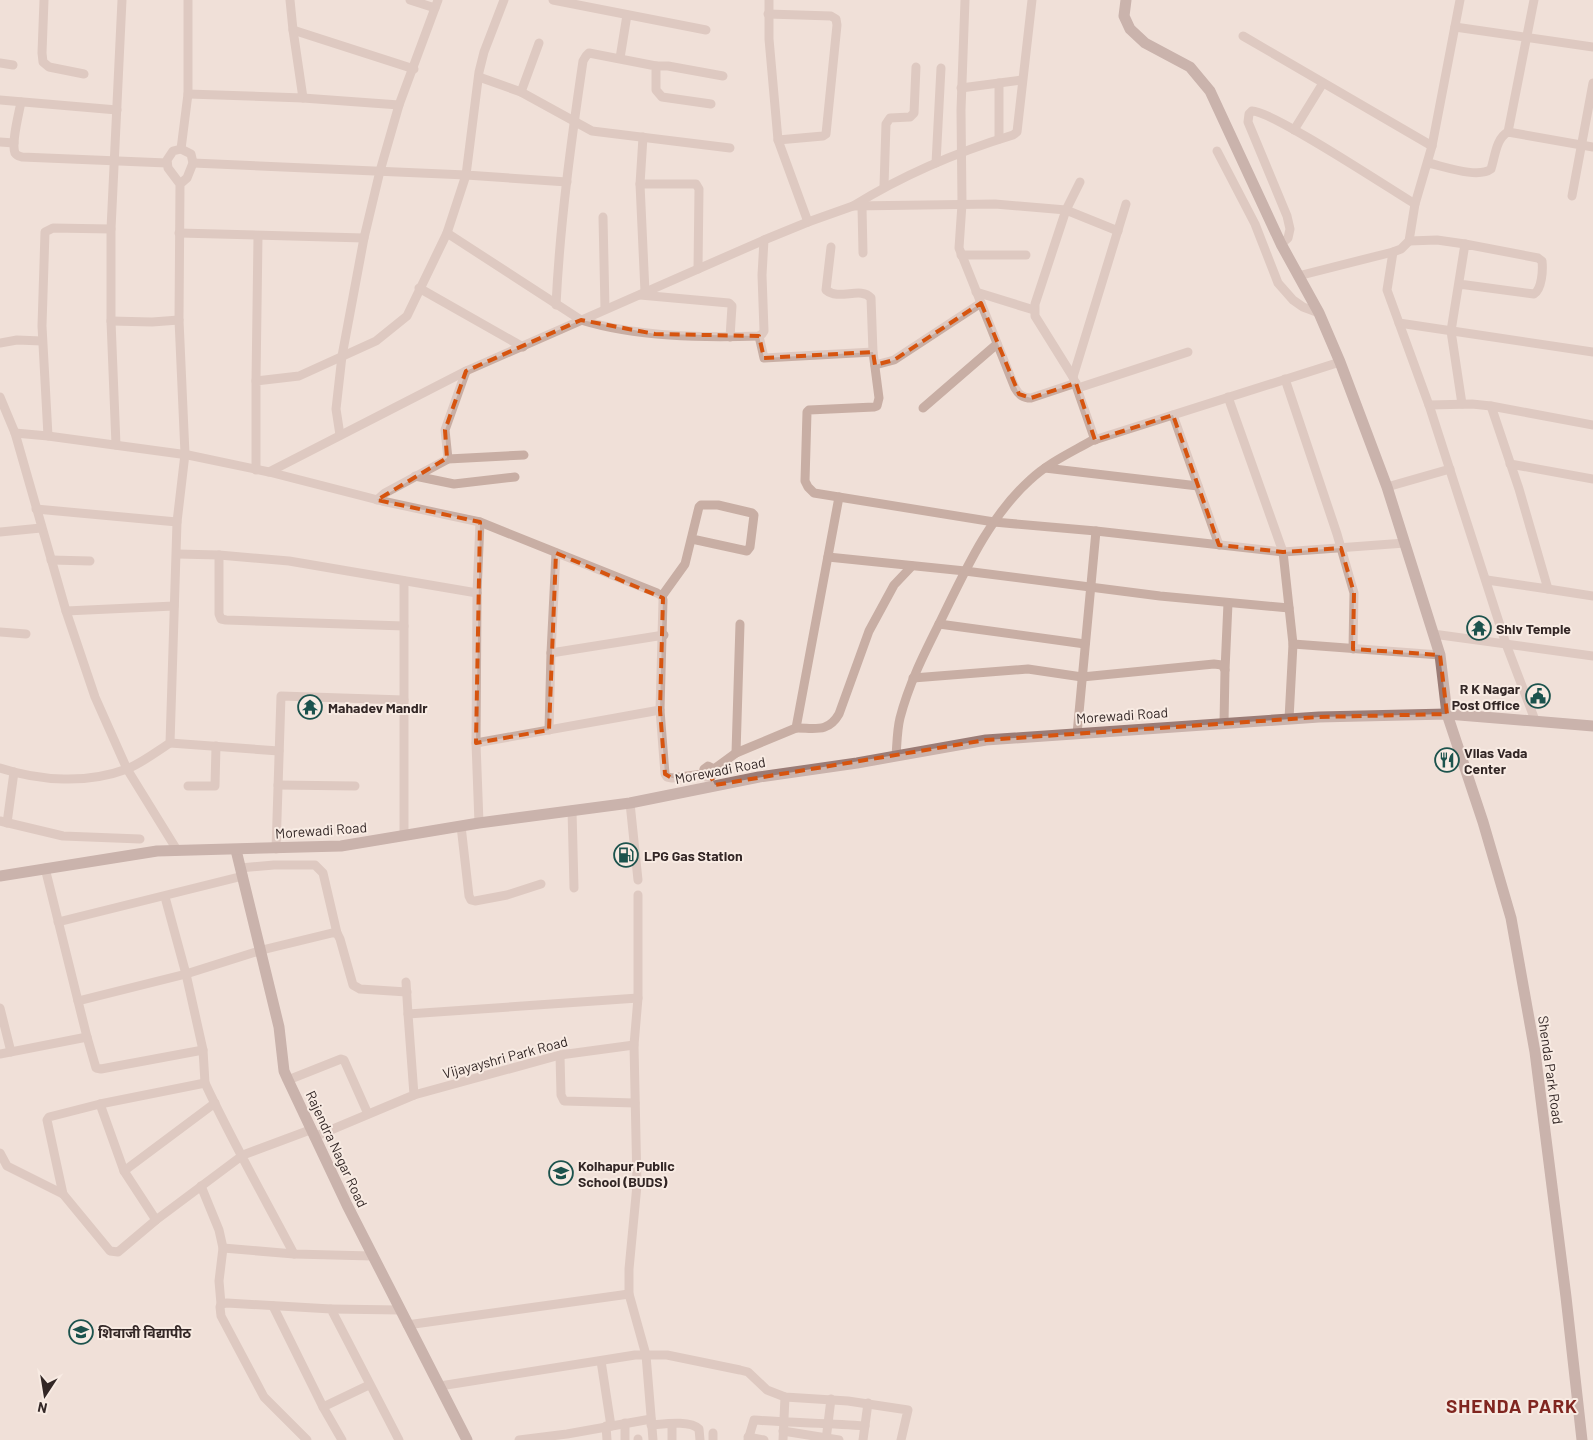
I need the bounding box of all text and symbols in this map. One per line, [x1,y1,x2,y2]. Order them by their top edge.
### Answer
temple icon: Shiv Temple [1466,615,1492,641]
place label: Shiv Temple [1496,620,1571,637]
place label: R K Nagar Post Office [1452,680,1521,713]
public building icon: R K Nagar Post Office [1525,683,1551,709]
temple icon: Mahadev Mandir [297,694,323,720]
place label: Mahadev Mandir [328,699,428,716]
street label: Morewadi Road [1076,703,1168,727]
place label: Vilas Vada Center [1464,744,1528,777]
restaurant icon: Vilas Vada Center [1434,747,1460,773]
street label: Morewadi Road [673,753,767,787]
street label: Morewadi Road [275,818,367,842]
fuel station icon: LPG Gas Station [613,842,639,868]
place label: LPG Gas Station [644,847,743,864]
street label: Shenda Park Road [1535,1015,1567,1125]
street label: Vijayayshri Park Road [441,1032,569,1082]
street label: Rajendra Nagar Road [302,1088,372,1210]
place label: Kolhapur Public School (BUDS) [578,1157,675,1190]
school or university icon: Kolhapur Public School (BUDS) [548,1160,574,1186]
school or university icon: शिवाजी विद्यापीठ [68,1319,94,1345]
place label: शिवाजी विद्यापीठ [98,1324,192,1341]
north arrow [20,1370,70,1420]
district label: SHENDA PARK [1446,1394,1578,1417]
text: N [36,1399,49,1417]

